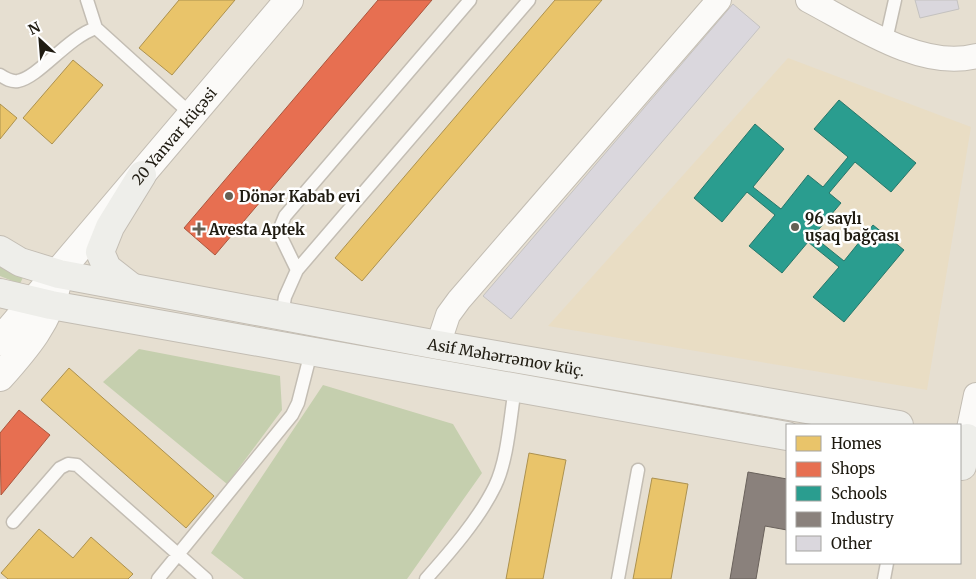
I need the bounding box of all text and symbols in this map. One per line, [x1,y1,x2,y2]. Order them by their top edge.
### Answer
north arrow [15,15,65,65]
text: N [25,18,43,39]
street label: 20 Yanvar küçəsi [127,83,220,188]
place label: Dönər Kabab evi [239,187,360,206]
marker: Dönər Kabab evi [223,190,235,202]
place label: 96 saylı uşaq bağçası [805,209,899,245]
place label: Avesta Aptek [208,220,305,239]
marker: 96 saylı uşaq bağçası [789,221,801,233]
marker: Avesta Aptek [193,223,205,235]
street label: Asif Məhərrəmov küç. [425,334,586,380]
legend [786,424,961,564]
text: Homes [831,434,882,453]
text: Shops [831,459,875,478]
text: Schools [831,484,887,503]
text: Industry [831,509,894,528]
text: Other [831,534,873,553]

